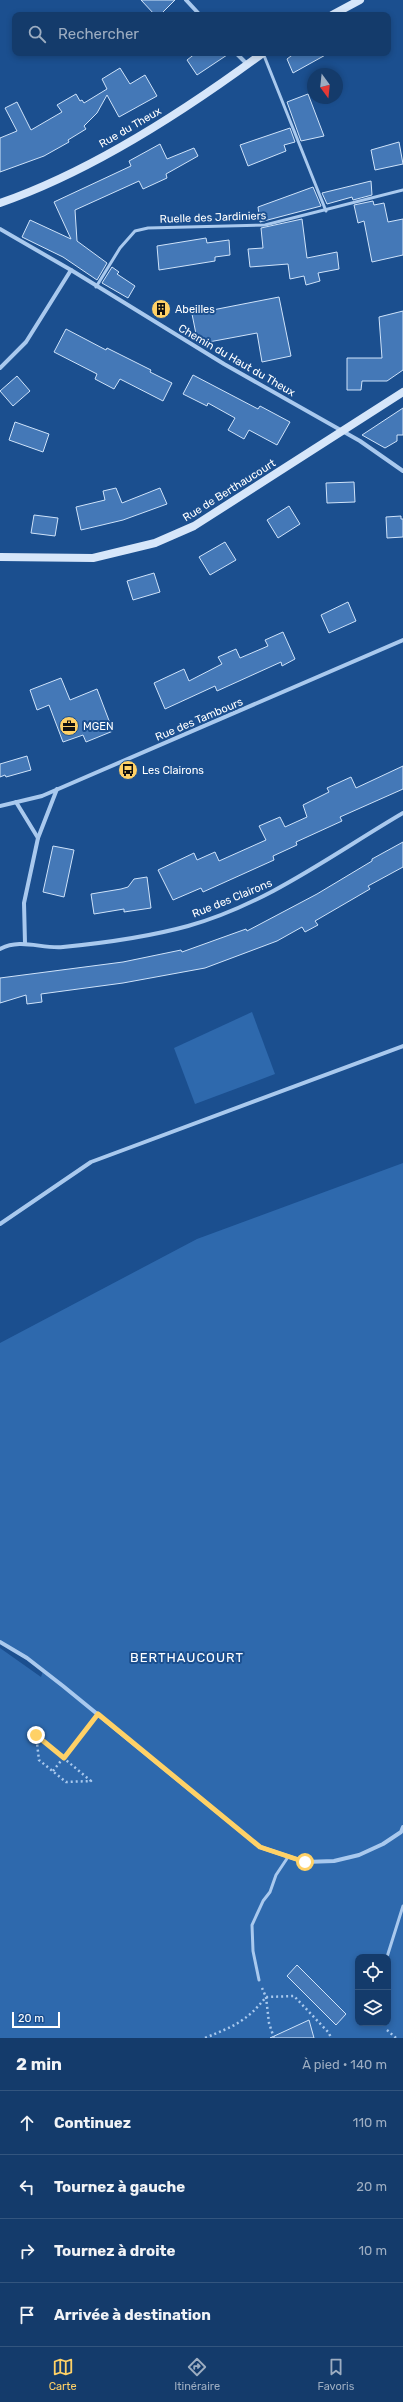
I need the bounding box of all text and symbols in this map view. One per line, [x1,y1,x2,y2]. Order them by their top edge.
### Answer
search box [12,12,391,56]
icon: search [26,23,48,45]
text: Rechercher [58,25,139,43]
north arrow [307,68,343,104]
street label: Rue du Theux [97,104,164,151]
street label: Ruelle des Jardiniers [159,209,267,226]
building icon: Abeilles [150,298,172,320]
place label: Abeilles [175,303,215,316]
street label: Chemin du Haut du Theux [176,322,297,399]
street label: Rue de Berthaucourt [180,456,279,524]
street label: Rue des Tambours [153,695,245,744]
office icon: MGEN [58,715,80,737]
place label: MGEN [83,720,114,733]
bus stop icon: Les Clairons [117,759,139,781]
place label: Les Clairons [142,764,204,777]
street label: Rue des Clairons [190,876,274,920]
district label: BERTHAUCOURT [130,1650,244,1665]
route end [27,1726,45,1744]
route start [296,1853,314,1871]
map controls [355,1954,391,2026]
button: locate [355,1954,391,1990]
button: layers [355,1990,391,2026]
scale bar [12,2010,60,2029]
text: 20 m [18,2012,44,2025]
text: 2 min [16,2054,62,2074]
text: À pied · 140 m [302,2057,387,2072]
icon: ahead [16,2112,38,2134]
text: Continuez [54,2114,131,2132]
text: 110 m [353,2115,387,2130]
icon: left [16,2176,38,2198]
text: Tournez à gauche [54,2178,185,2196]
text: 20 m [356,2179,387,2194]
icon: right [16,2240,38,2262]
text: Tournez à droite [54,2242,175,2260]
text: 10 m [358,2243,387,2258]
icon: arrive [16,2304,38,2326]
text: Arrivée à destination [54,2306,211,2324]
tab: Carte [49,2356,77,2393]
tab: Itinéraire [174,2356,220,2393]
tab: Favoris [318,2356,354,2393]

